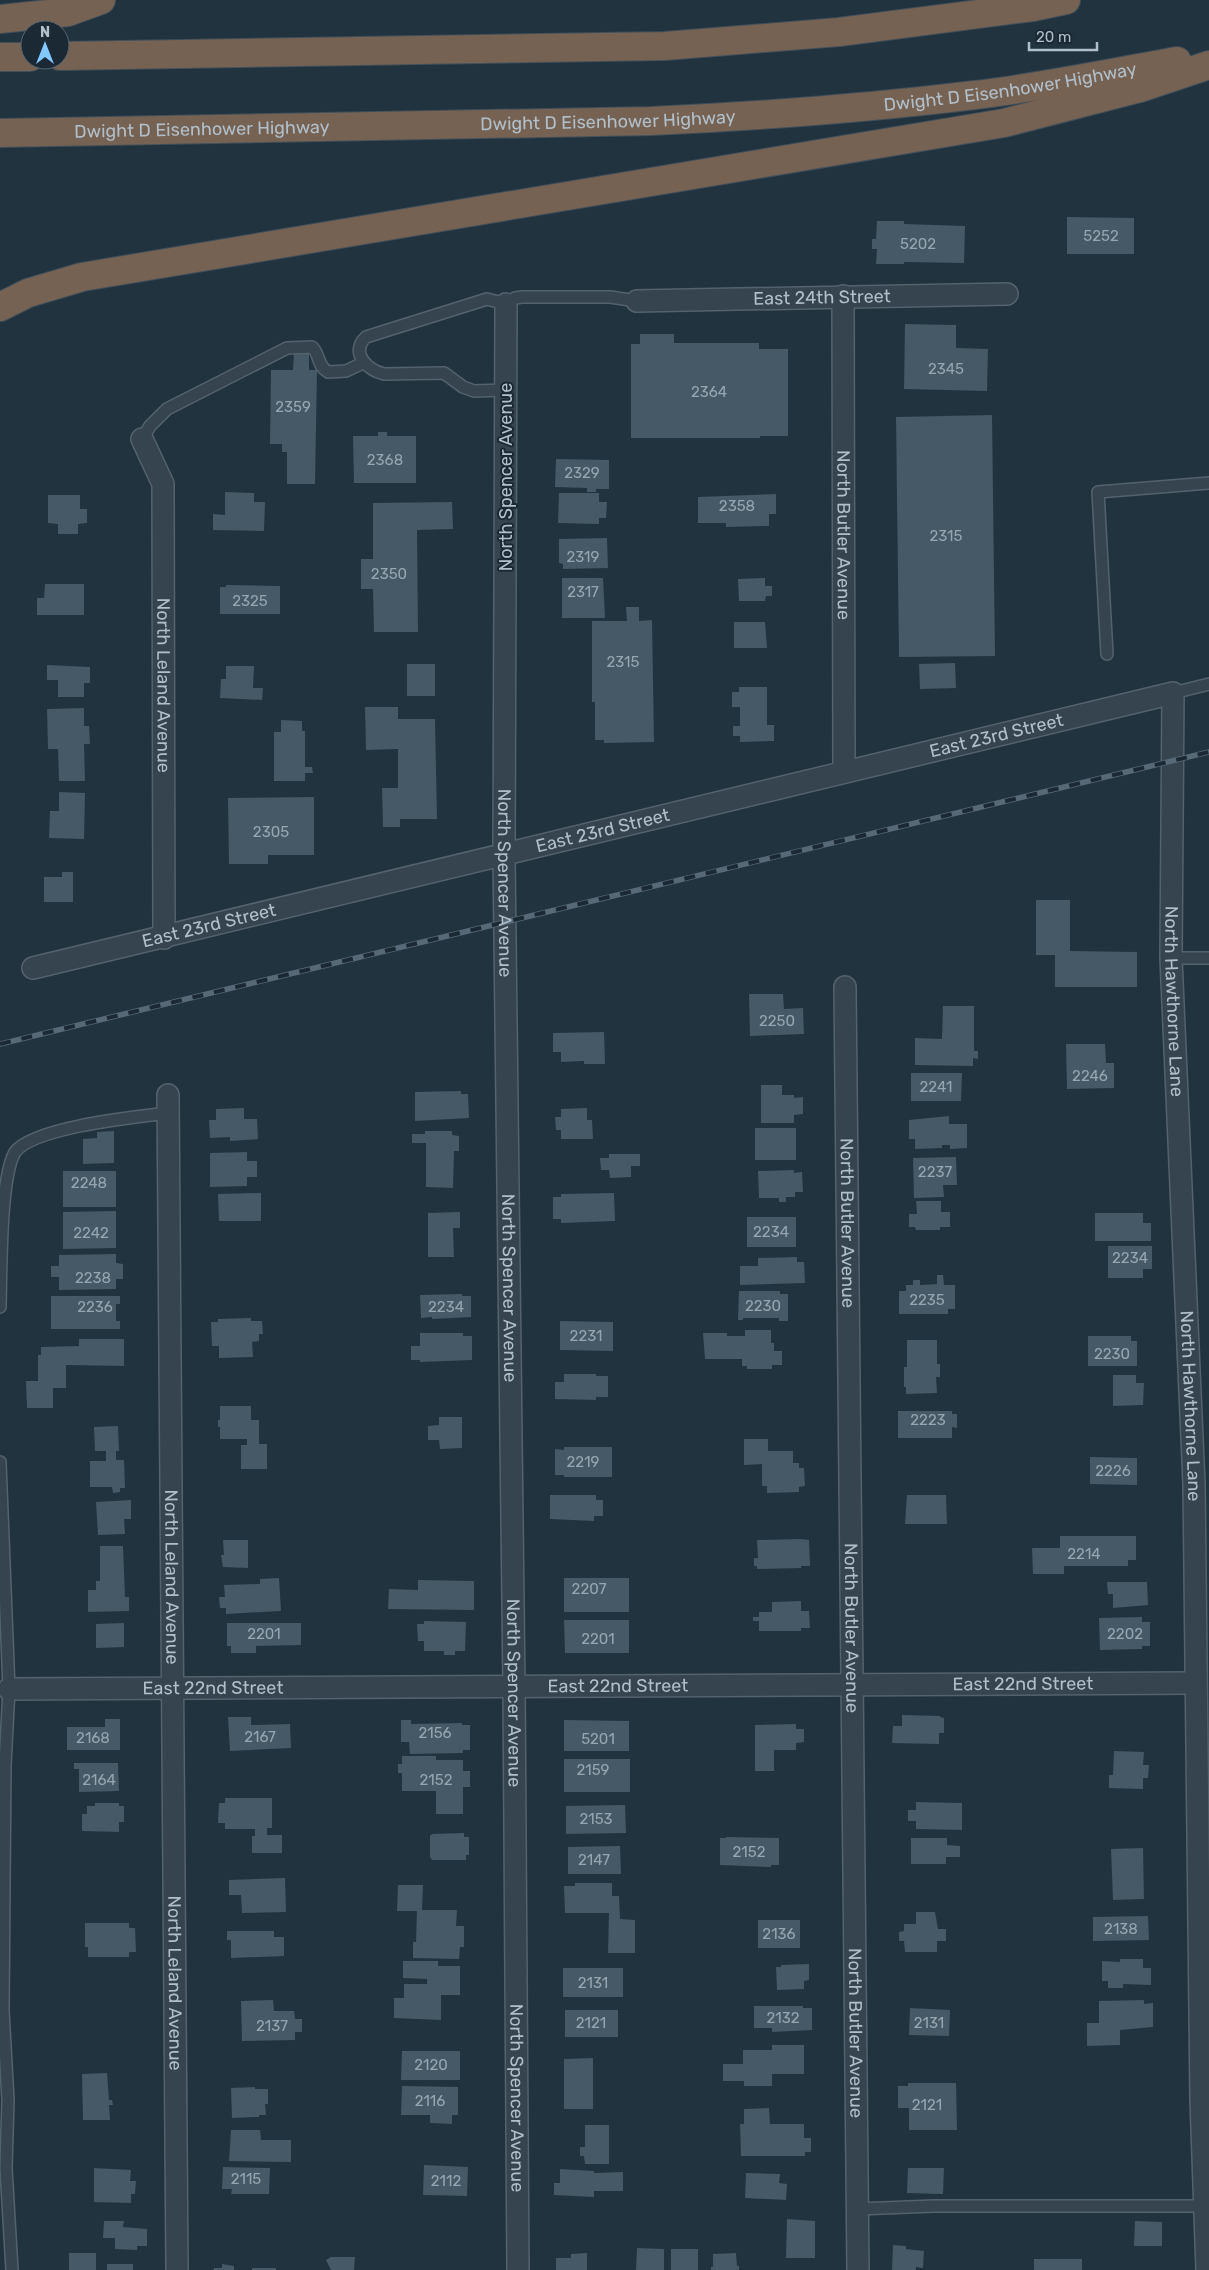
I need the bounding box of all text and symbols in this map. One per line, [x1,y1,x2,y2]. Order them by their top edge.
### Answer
north arrow [20,20,70,70]
scale bar [1029,20,1096,52]
text: N [40,24,50,41]
text: 20 m [1036,28,1071,46]
street label: Dwight D Eisenhower Highway [883,58,1138,116]
street label: Dwight D Eisenhower Highway [480,105,736,135]
street label: Dwight D Eisenhower Highway [74,116,330,143]
house number: 5252 [1083,227,1119,245]
house number: 5202 [900,235,936,253]
street label: East 24th Street [753,285,891,310]
house number: 2345 [928,360,964,378]
street label: North Spencer Avenue [495,383,517,571]
house number: 2364 [691,383,727,401]
house number: 2359 [275,398,311,416]
street label: North Butler Avenue [832,450,855,620]
house number: 2368 [367,451,403,469]
house number: 2329 [564,464,600,482]
house number: 2358 [719,497,755,515]
house number: 2315 [930,527,963,545]
house number: 2319 [567,548,600,566]
house number: 2350 [371,565,407,583]
house number: 2317 [567,583,599,601]
house number: 2325 [232,592,268,610]
street label: North Leland Avenue [152,598,175,773]
house number: 2315 [607,653,640,671]
street label: East 23rd Street [927,709,1065,762]
street label: North Spencer Avenue [493,789,516,977]
street label: East 23rd Street [534,804,672,857]
house number: 2305 [253,823,289,841]
street label: East 23rd Street [140,899,278,952]
street label: North Hawthorne Lane [1160,906,1188,1097]
house number: 2250 [759,1012,795,1030]
house number: 2246 [1072,1067,1108,1085]
house number: 2241 [920,1078,952,1096]
street label: North Butler Avenue [836,1138,859,1308]
house number: 2237 [918,1163,952,1181]
house number: 2248 [71,1174,107,1192]
street label: North Spencer Avenue [497,1194,521,1382]
house number: 2234 [753,1223,789,1241]
house number: 2242 [73,1224,109,1242]
house number: 2234 [1112,1249,1148,1267]
house number: 2238 [75,1269,111,1287]
house number: 2235 [909,1291,945,1309]
house number: 2230 [745,1297,781,1315]
house number: 2236 [77,1298,113,1316]
house number: 2234 [428,1298,464,1316]
street label: North Hawthorne Lane [1175,1310,1205,1501]
house number: 2231 [570,1327,602,1345]
house number: 2230 [1094,1345,1130,1363]
house number: 2223 [910,1411,946,1429]
house number: 2219 [567,1453,600,1471]
house number: 2226 [1095,1462,1131,1480]
street label: North Leland Avenue [160,1489,183,1665]
street label: North Butler Avenue [840,1543,863,1713]
house number: 2214 [1067,1545,1101,1563]
house number: 2207 [572,1580,607,1598]
street label: North Spencer Avenue [502,1599,526,1787]
house number: 2201 [247,1625,281,1643]
house number: 2202 [1107,1625,1143,1643]
house number: 2201 [581,1630,615,1648]
street label: East 22nd Street [953,1673,1093,1695]
street label: East 22nd Street [548,1675,688,1697]
street label: East 22nd Street [143,1677,283,1699]
house number: 2156 [418,1724,452,1742]
house number: 2167 [244,1728,276,1746]
house number: 2168 [76,1729,110,1747]
house number: 5201 [581,1730,615,1748]
house number: 2159 [576,1761,610,1779]
house number: 2164 [82,1771,116,1789]
house number: 2152 [420,1771,453,1789]
house number: 2153 [579,1810,613,1828]
house number: 2152 [733,1843,766,1861]
house number: 2147 [578,1851,610,1869]
street label: North Leland Avenue [163,1895,186,2071]
house number: 2138 [1104,1920,1138,1938]
house number: 2136 [762,1925,796,1943]
street label: North Butler Avenue [844,1948,867,2118]
house number: 2131 [578,1974,608,1992]
street label: North Spencer Avenue [505,2004,528,2192]
house number: 2132 [766,2009,800,2027]
house number: 2121 [576,2014,606,2032]
house number: 2131 [914,2014,944,2032]
house number: 2137 [256,2017,288,2035]
house number: 2120 [414,2056,448,2074]
house number: 2116 [415,2092,445,2110]
house number: 2121 [912,2096,942,2114]
house number: 2115 [231,2170,261,2188]
house number: 2112 [431,2172,461,2190]

